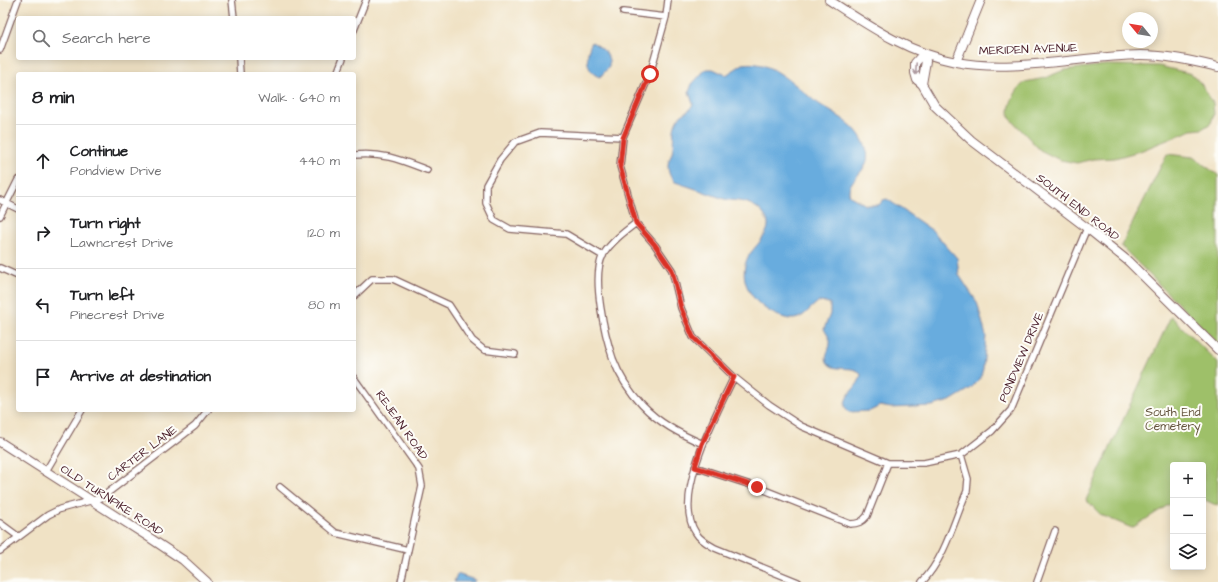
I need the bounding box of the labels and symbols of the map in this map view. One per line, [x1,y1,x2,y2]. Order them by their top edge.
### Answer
north arrow [1122,12,1158,48]
street label: MERIDEN AVENUE [979,39,1077,60]
one-way arrow [912,62,919,75]
route start [641,65,659,83]
street label: SOUTH END ROAD [1033,170,1123,245]
street label: PONDVIEW DRIVE [995,310,1048,405]
street label: REJEAN ROAD [371,387,432,464]
park label: South End Cemetery [1145,404,1201,436]
street label: CARTER LANE [104,422,181,485]
street label: OLD TURNPIKE ROAD [57,461,167,540]
route end [748,478,766,496]

